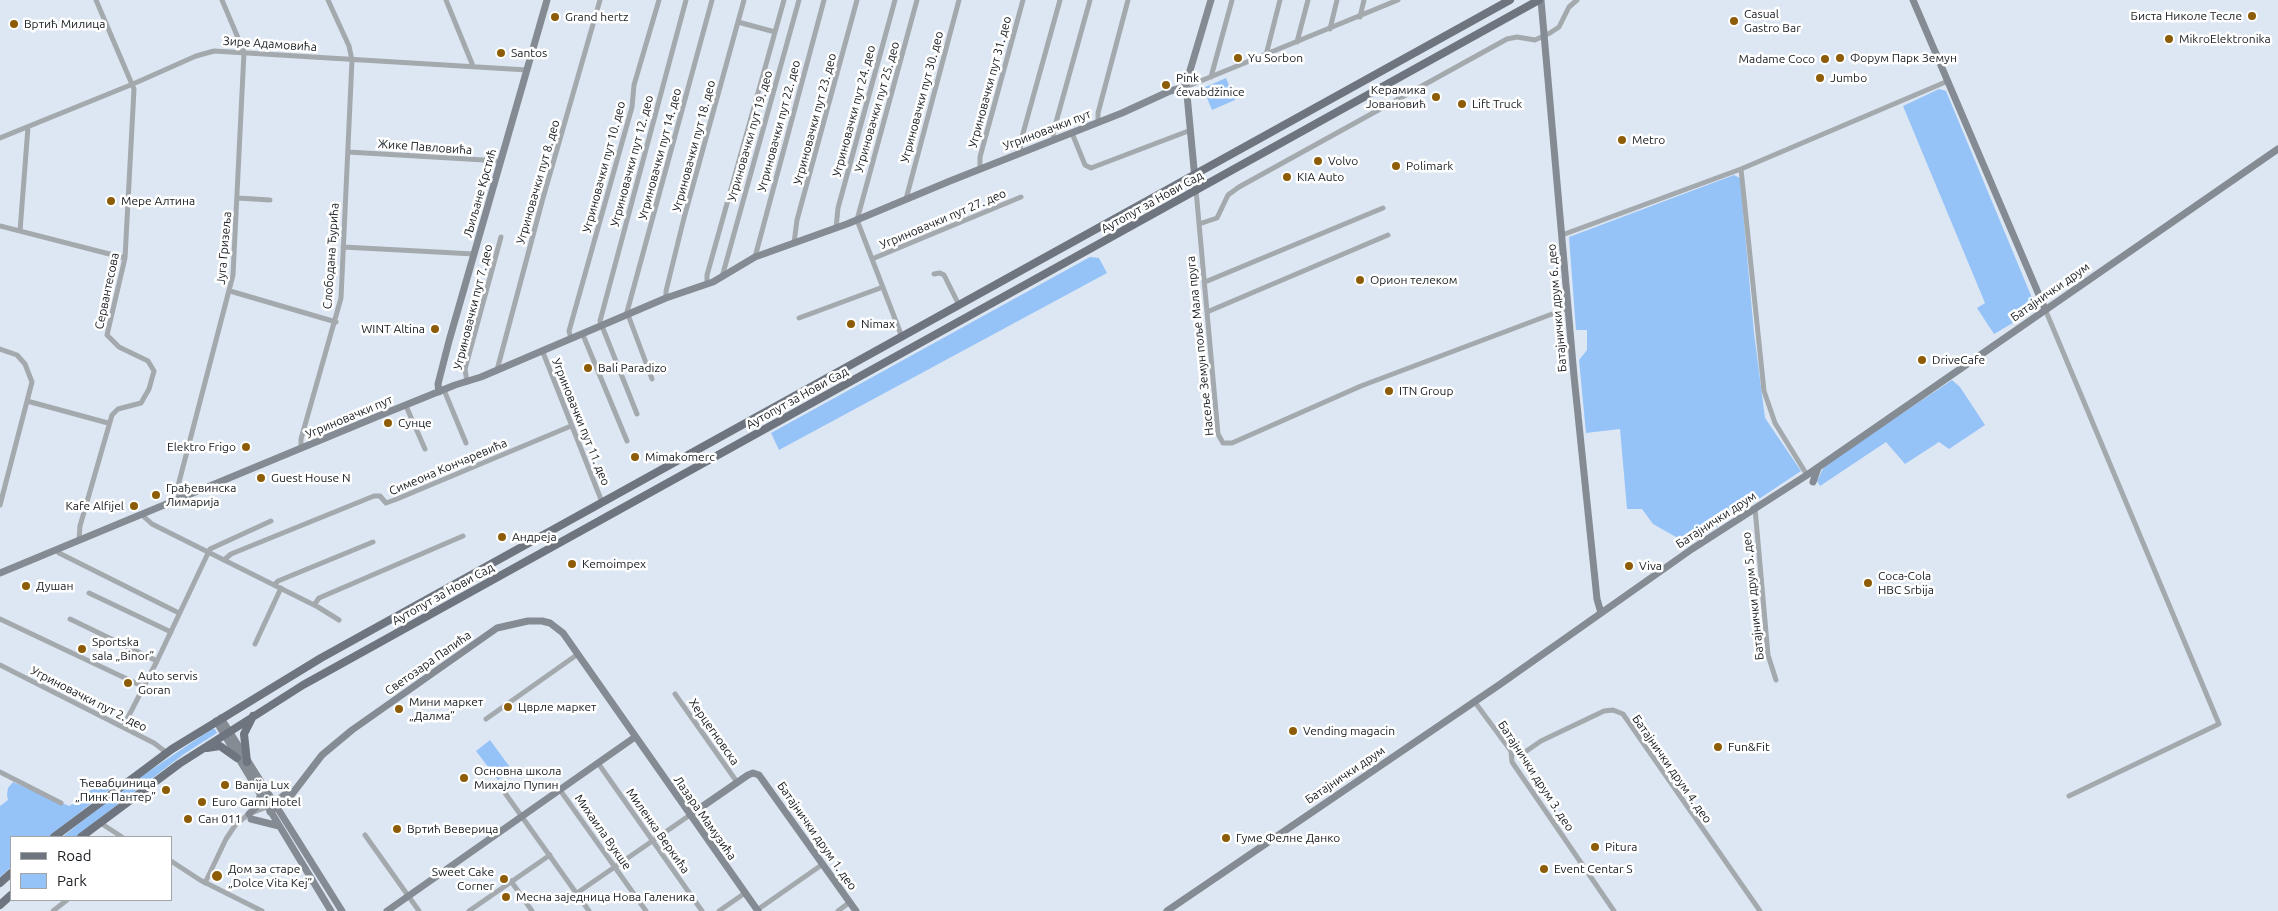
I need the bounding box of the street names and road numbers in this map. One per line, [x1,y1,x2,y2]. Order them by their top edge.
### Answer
street label: Угриновачки пут 31. део [965,15,1015,149]
street label: Угриновачки пут 30. део [897,30,947,164]
street label: Зире Адамовића [223,34,317,54]
street label: Угриновачки пут 25. део [851,40,903,174]
street label: Угриновачки пут 24. део [829,44,879,178]
street label: Угриновачки пут 23. део [790,52,840,186]
street label: Угриновачки пут 22. део [754,59,804,193]
street label: Угриновачки пут 19. део [724,69,776,203]
street label: Угриновачки пут 18. део [669,79,719,213]
street label: Угриновачки пут 14. део [635,87,685,221]
street label: Угриновачки пут 12. део [607,94,657,228]
street label: Угриновачки пут 10. део [579,100,629,234]
street label: Угриновачки пут [1001,107,1093,153]
street label: Угриновачки пут 8. део [513,118,563,246]
street label: Жике Павловића [377,137,473,157]
street label: Љиљане Крстић [460,147,500,239]
street label: Аутопут за Нови Сад [1099,168,1205,236]
street label: Угриновачки пут 27. део [878,186,1008,252]
street label: Слободана Ђурића [320,202,342,310]
street label: Југа Гризеља [214,211,234,285]
street label: Угриновачки пут 7. део [450,243,496,371]
street label: Батајнички друм 6. део [1544,243,1570,373]
street label: Сервантесова [92,251,122,331]
street label: Насеље Земун поље Мала пруга [1183,255,1217,437]
street label: Батајнички друм [2008,259,2092,325]
street label: Угриновачки пут 11. део [549,356,613,488]
street label: Аутопут за Нови Сад [744,364,850,432]
street label: Угриновачки пут [303,392,395,442]
street label: Симеона Кончаревића [387,436,509,498]
street label: Батајнички друм [1673,489,1759,551]
street label: Батајнички друм 5. део [1739,531,1767,661]
street label: Аутопут за Нови Сад [390,560,496,628]
street label: Светозара Папића [382,628,474,698]
street label: Угриновачки пут 2. део [28,663,150,735]
street label: Херцегновска [686,696,742,768]
street label: Батајнички друм 4. део [1629,712,1715,826]
street label: Батајнички друм 3. део [1495,718,1577,834]
street label: Батајнички друм [1302,743,1388,807]
street label: Лазара Мамузића [671,773,739,863]
street label: Батајнички друм 1. део [774,779,860,893]
street label: Миленка Веркића [623,786,693,876]
street label: Михаила Вукше [572,792,634,872]

